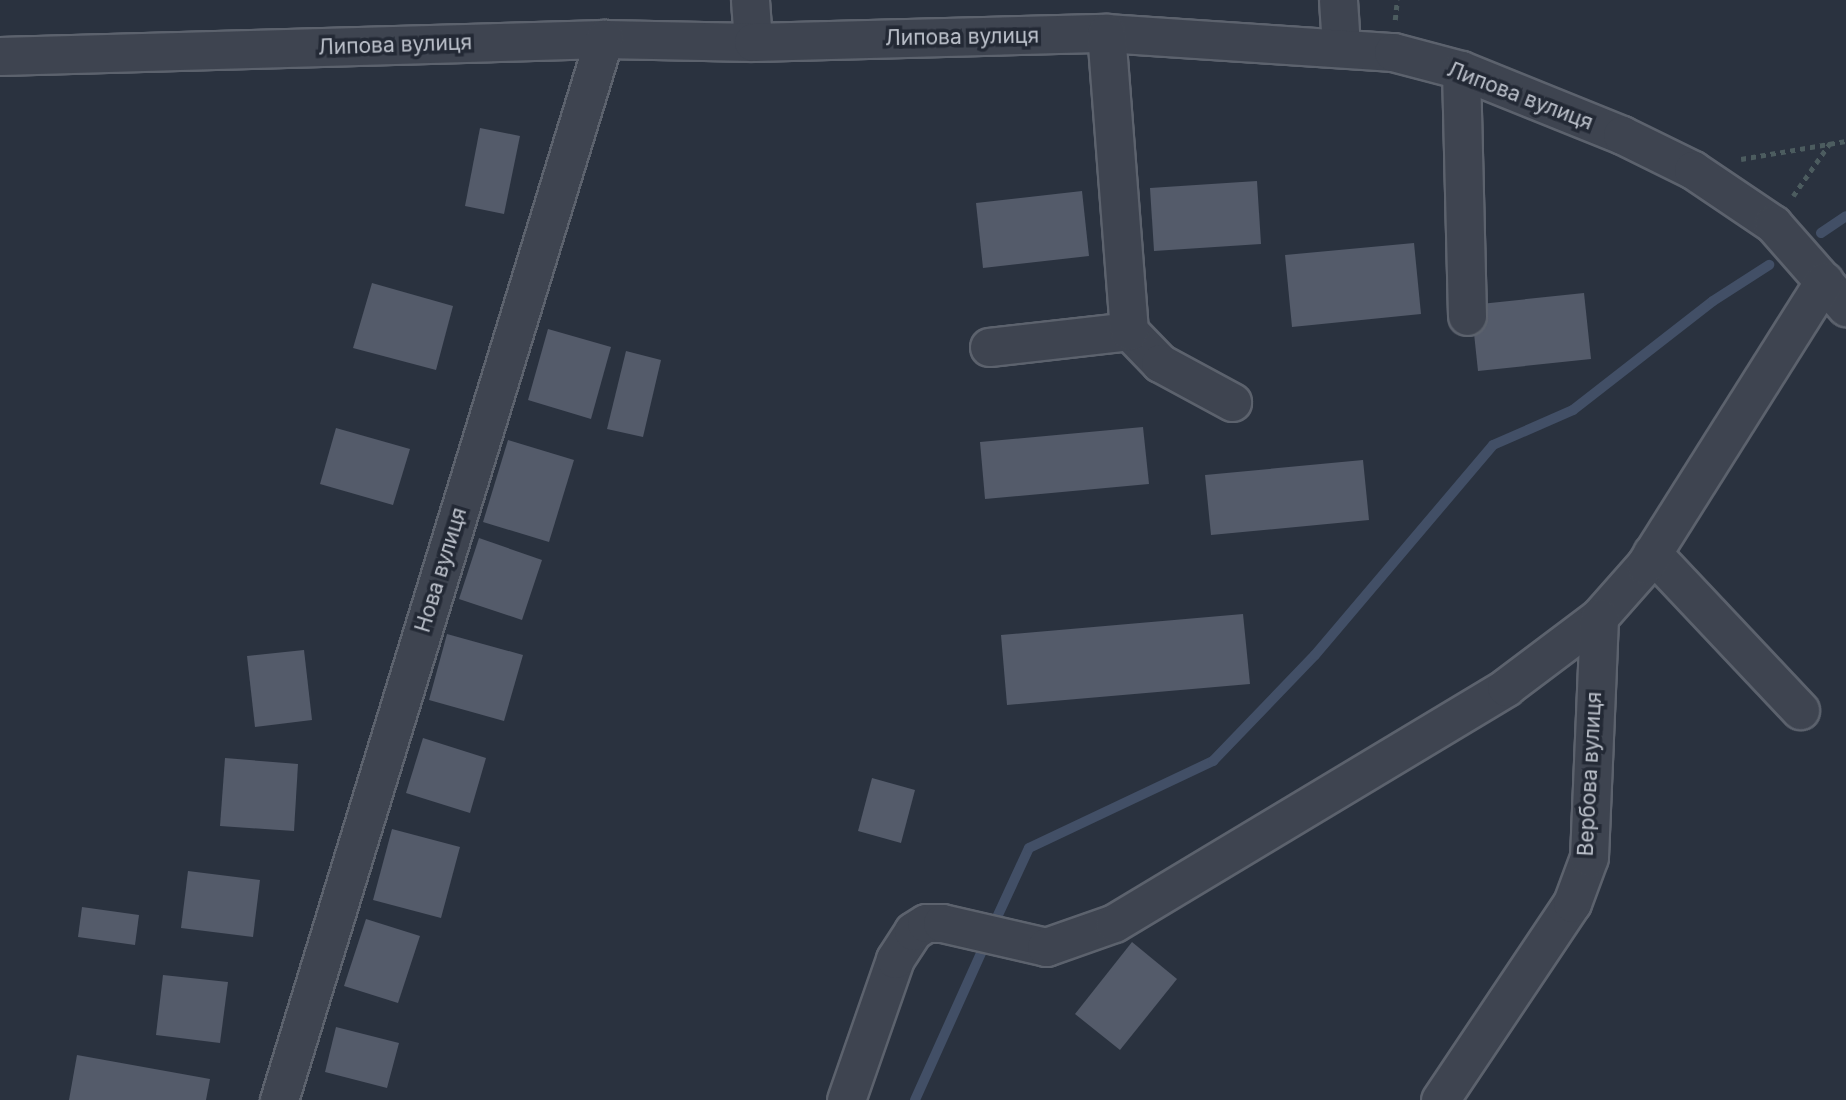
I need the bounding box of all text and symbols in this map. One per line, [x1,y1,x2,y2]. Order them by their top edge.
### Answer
street label: Липова вулиця [885,23,1039,51]
street label: Липова вулиця [318,30,472,60]
street label: Липова вулиця [1444,57,1596,135]
street label: Нова вулиця [410,505,472,635]
street label: Вербова вулиця [1573,691,1607,857]

